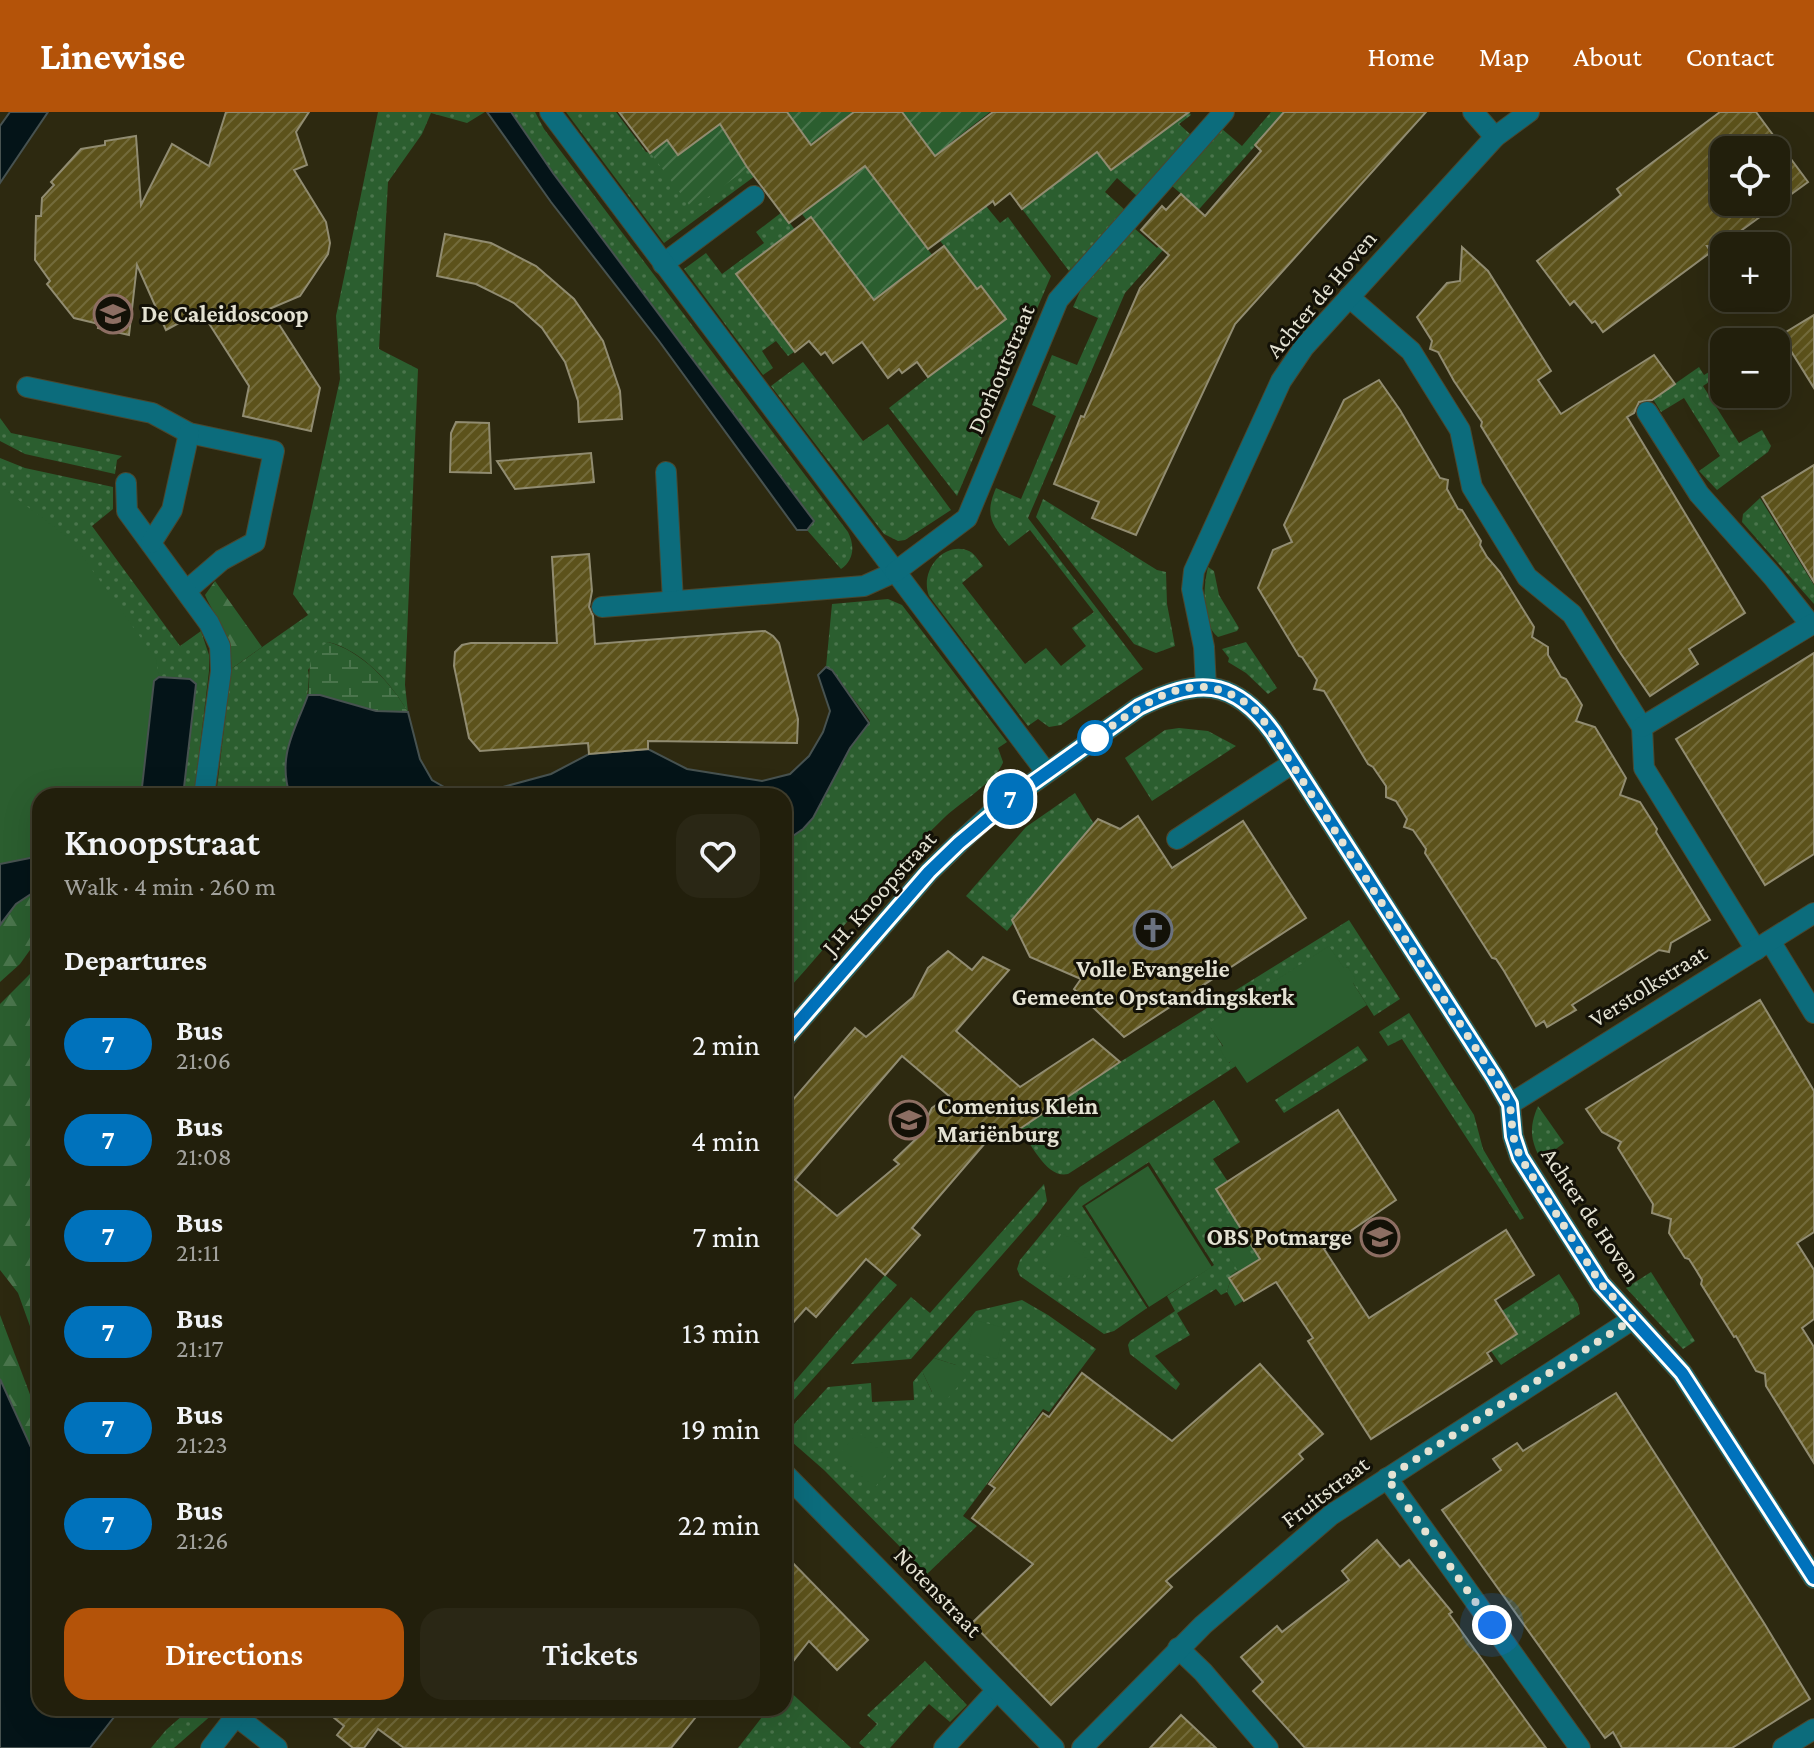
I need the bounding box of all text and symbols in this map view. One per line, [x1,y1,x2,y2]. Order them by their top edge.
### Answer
text: Linewise [40,35,185,77]
text: Home [1368,41,1435,72]
text: Map [1479,41,1530,72]
text: About [1574,41,1642,72]
text: Contact [1686,41,1774,72]
map controls [1710,136,1790,408]
button: locate [1710,136,1790,216]
street label: Achter de Hoven [1260,225,1382,363]
button: + [1710,232,1790,312]
school or university icon: De Caleidoscoop [92,293,134,335]
street label: Dorhoutstraat [961,299,1040,437]
place label: De Caleidoscoop [141,300,309,327]
button: − [1710,328,1790,408]
unlabelled marker [1078,721,1112,755]
line badge: 7 [984,773,1036,825]
text: 7 [1003,783,1017,814]
button: heart [676,814,760,898]
text: Knoopstraat [64,821,260,863]
street label: J.H. Knoopstraat [815,825,942,961]
text: Walk · 4 min · 260 m [64,872,276,901]
church icon: Volle Evangelie Gemeente Opstandingskerk [1132,909,1174,951]
street label: Verstolkstraat [1584,938,1713,1033]
text: Departures [64,943,207,976]
place label: Volle Evangelie Gemeente Opstandingskerk [1012,955,1295,1010]
text: Bus [176,1013,223,1046]
text: 7 [101,1028,115,1059]
text: 2 min [692,1028,760,1061]
text: 21:06 [176,1046,231,1075]
place label: Comenius Klein Mariënburg [937,1092,1099,1147]
school or university icon: Comenius Klein Mariënburg [888,1099,930,1141]
text: Bus [176,1109,223,1142]
text: 7 [101,1124,115,1155]
text: 4 min [691,1124,760,1157]
text: 21:08 [176,1142,232,1171]
street label: Achter de Hoven [1536,1142,1647,1288]
text: Bus [176,1205,223,1238]
school or university icon: OBS Potmarge [1359,1216,1401,1258]
text: 7 [101,1220,115,1251]
text: 7 min [692,1220,760,1253]
place label: OBS Potmarge [1206,1223,1352,1250]
text: 21:11 [176,1238,220,1267]
text: Bus [176,1301,223,1334]
text: 7 [101,1316,115,1347]
text: 13 min [682,1316,760,1349]
text: 21:17 [176,1334,224,1363]
text: Bus [176,1397,223,1430]
text: 7 [101,1412,115,1443]
text: 19 min [681,1412,760,1445]
text: 21:23 [176,1430,228,1459]
street label: Fruitstraat [1276,1449,1375,1533]
text: Bus [176,1493,223,1526]
text: 7 [101,1508,115,1539]
text: 22 min [678,1508,760,1541]
text: 21:26 [176,1526,229,1555]
street label: Notenstraat [889,1541,989,1643]
your location [1472,1605,1512,1645]
button: Directions [64,1608,404,1700]
button: Tickets [420,1608,760,1700]

